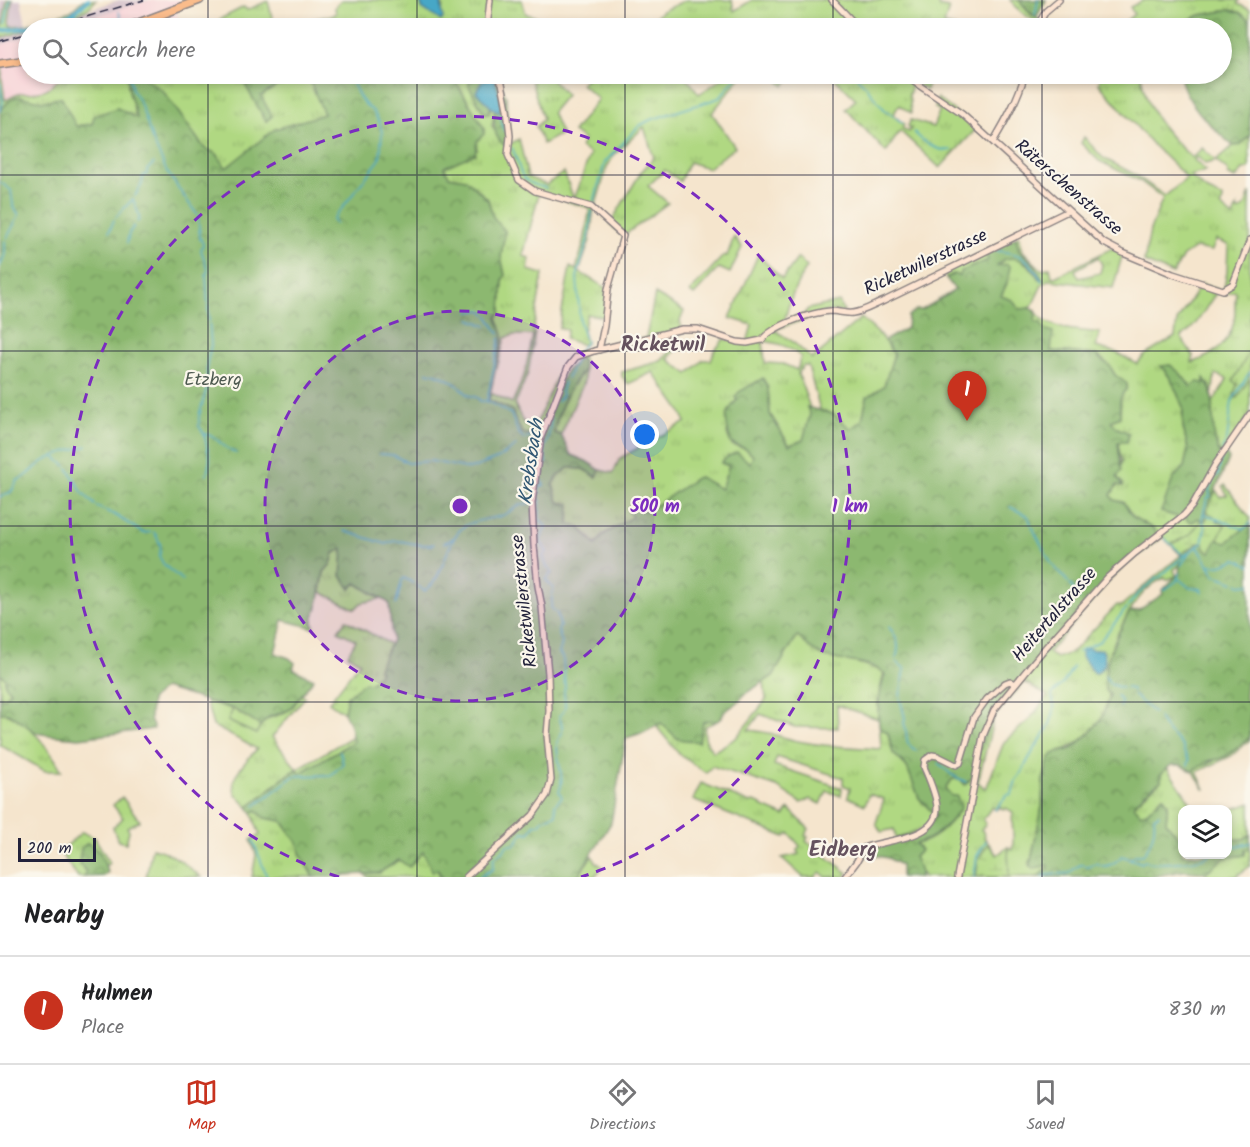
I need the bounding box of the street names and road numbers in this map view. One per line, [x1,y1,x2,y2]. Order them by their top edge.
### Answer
street label: Räterschenstrasse [1007,133,1129,243]
street label: Ricketwilerstrasse [859,222,993,304]
street label: Ricketwilerstrasse [504,533,546,669]
street label: Heitertalstrasse [1005,561,1105,669]

